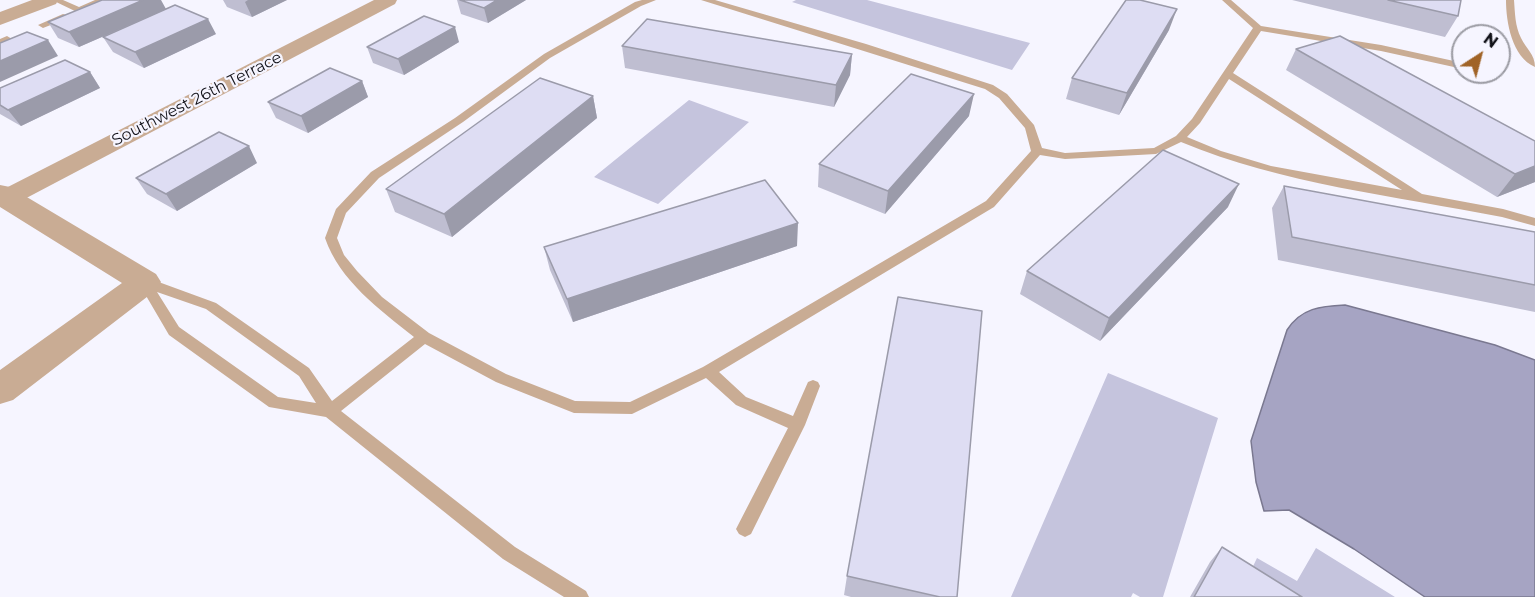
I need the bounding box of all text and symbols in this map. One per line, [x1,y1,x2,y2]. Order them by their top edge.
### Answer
north arrow [1451,24,1511,84]
text: N [1480,29,1502,52]
street label: Southwest 26th Terrace [109,48,285,150]

